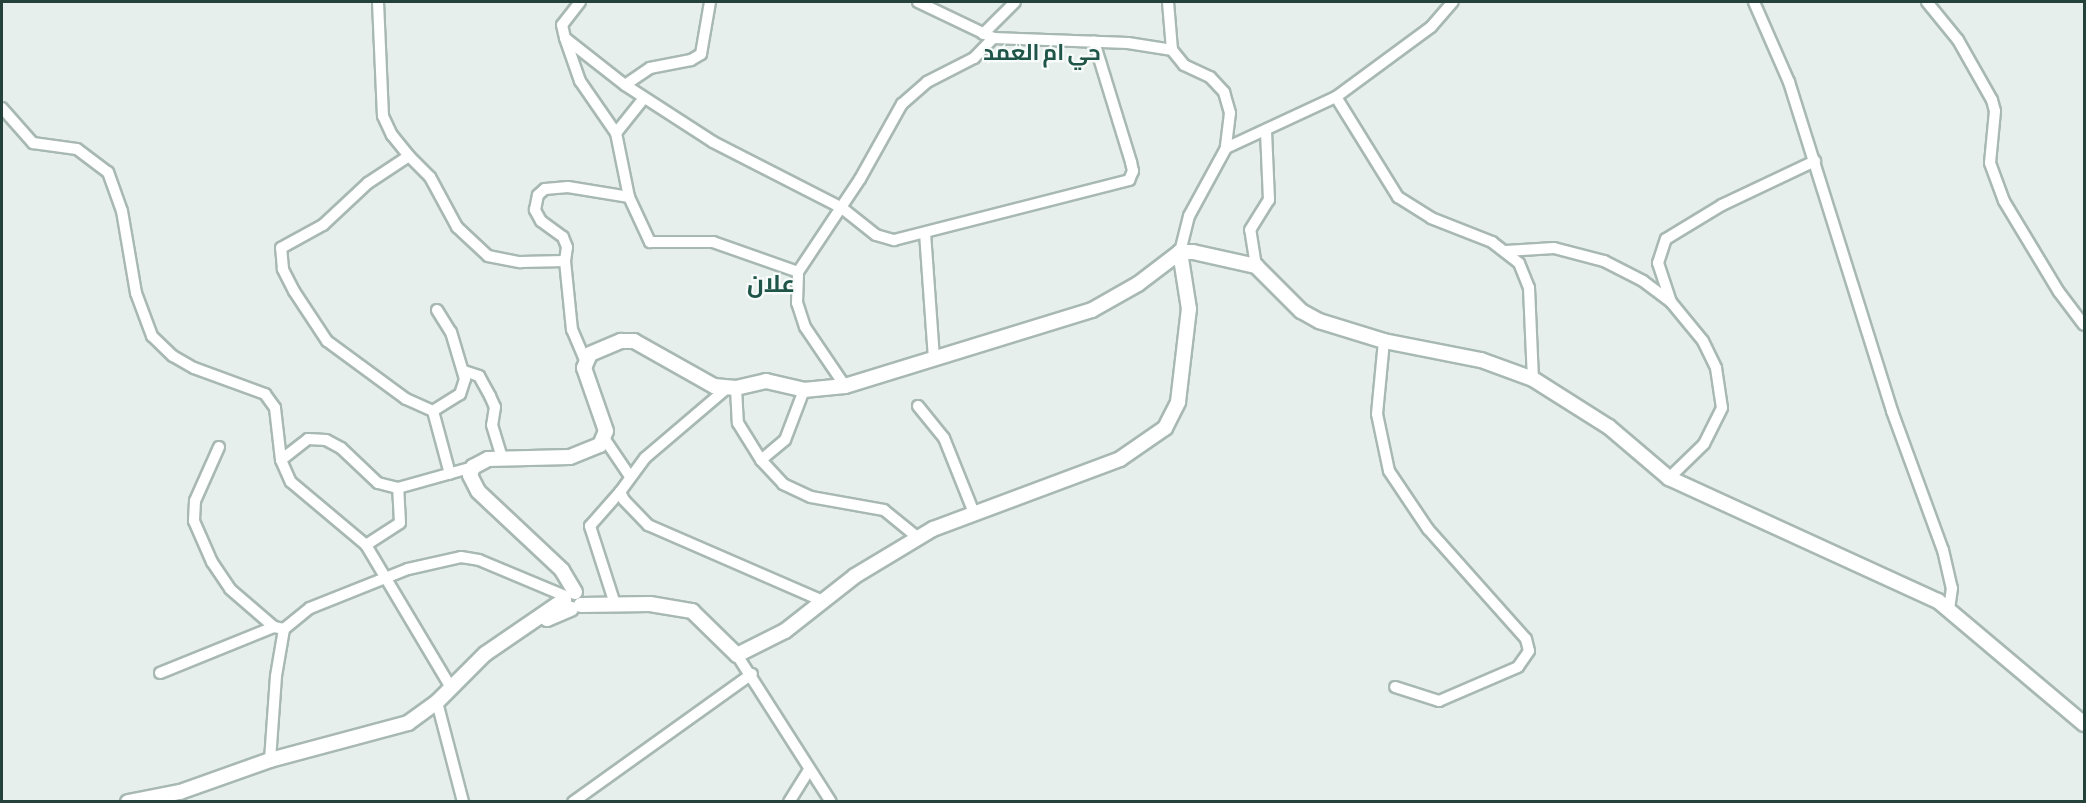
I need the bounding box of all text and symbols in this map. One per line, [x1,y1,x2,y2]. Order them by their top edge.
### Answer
district label: حي ام العمد [983,41,1101,67]
district label: علان [747,272,795,300]

